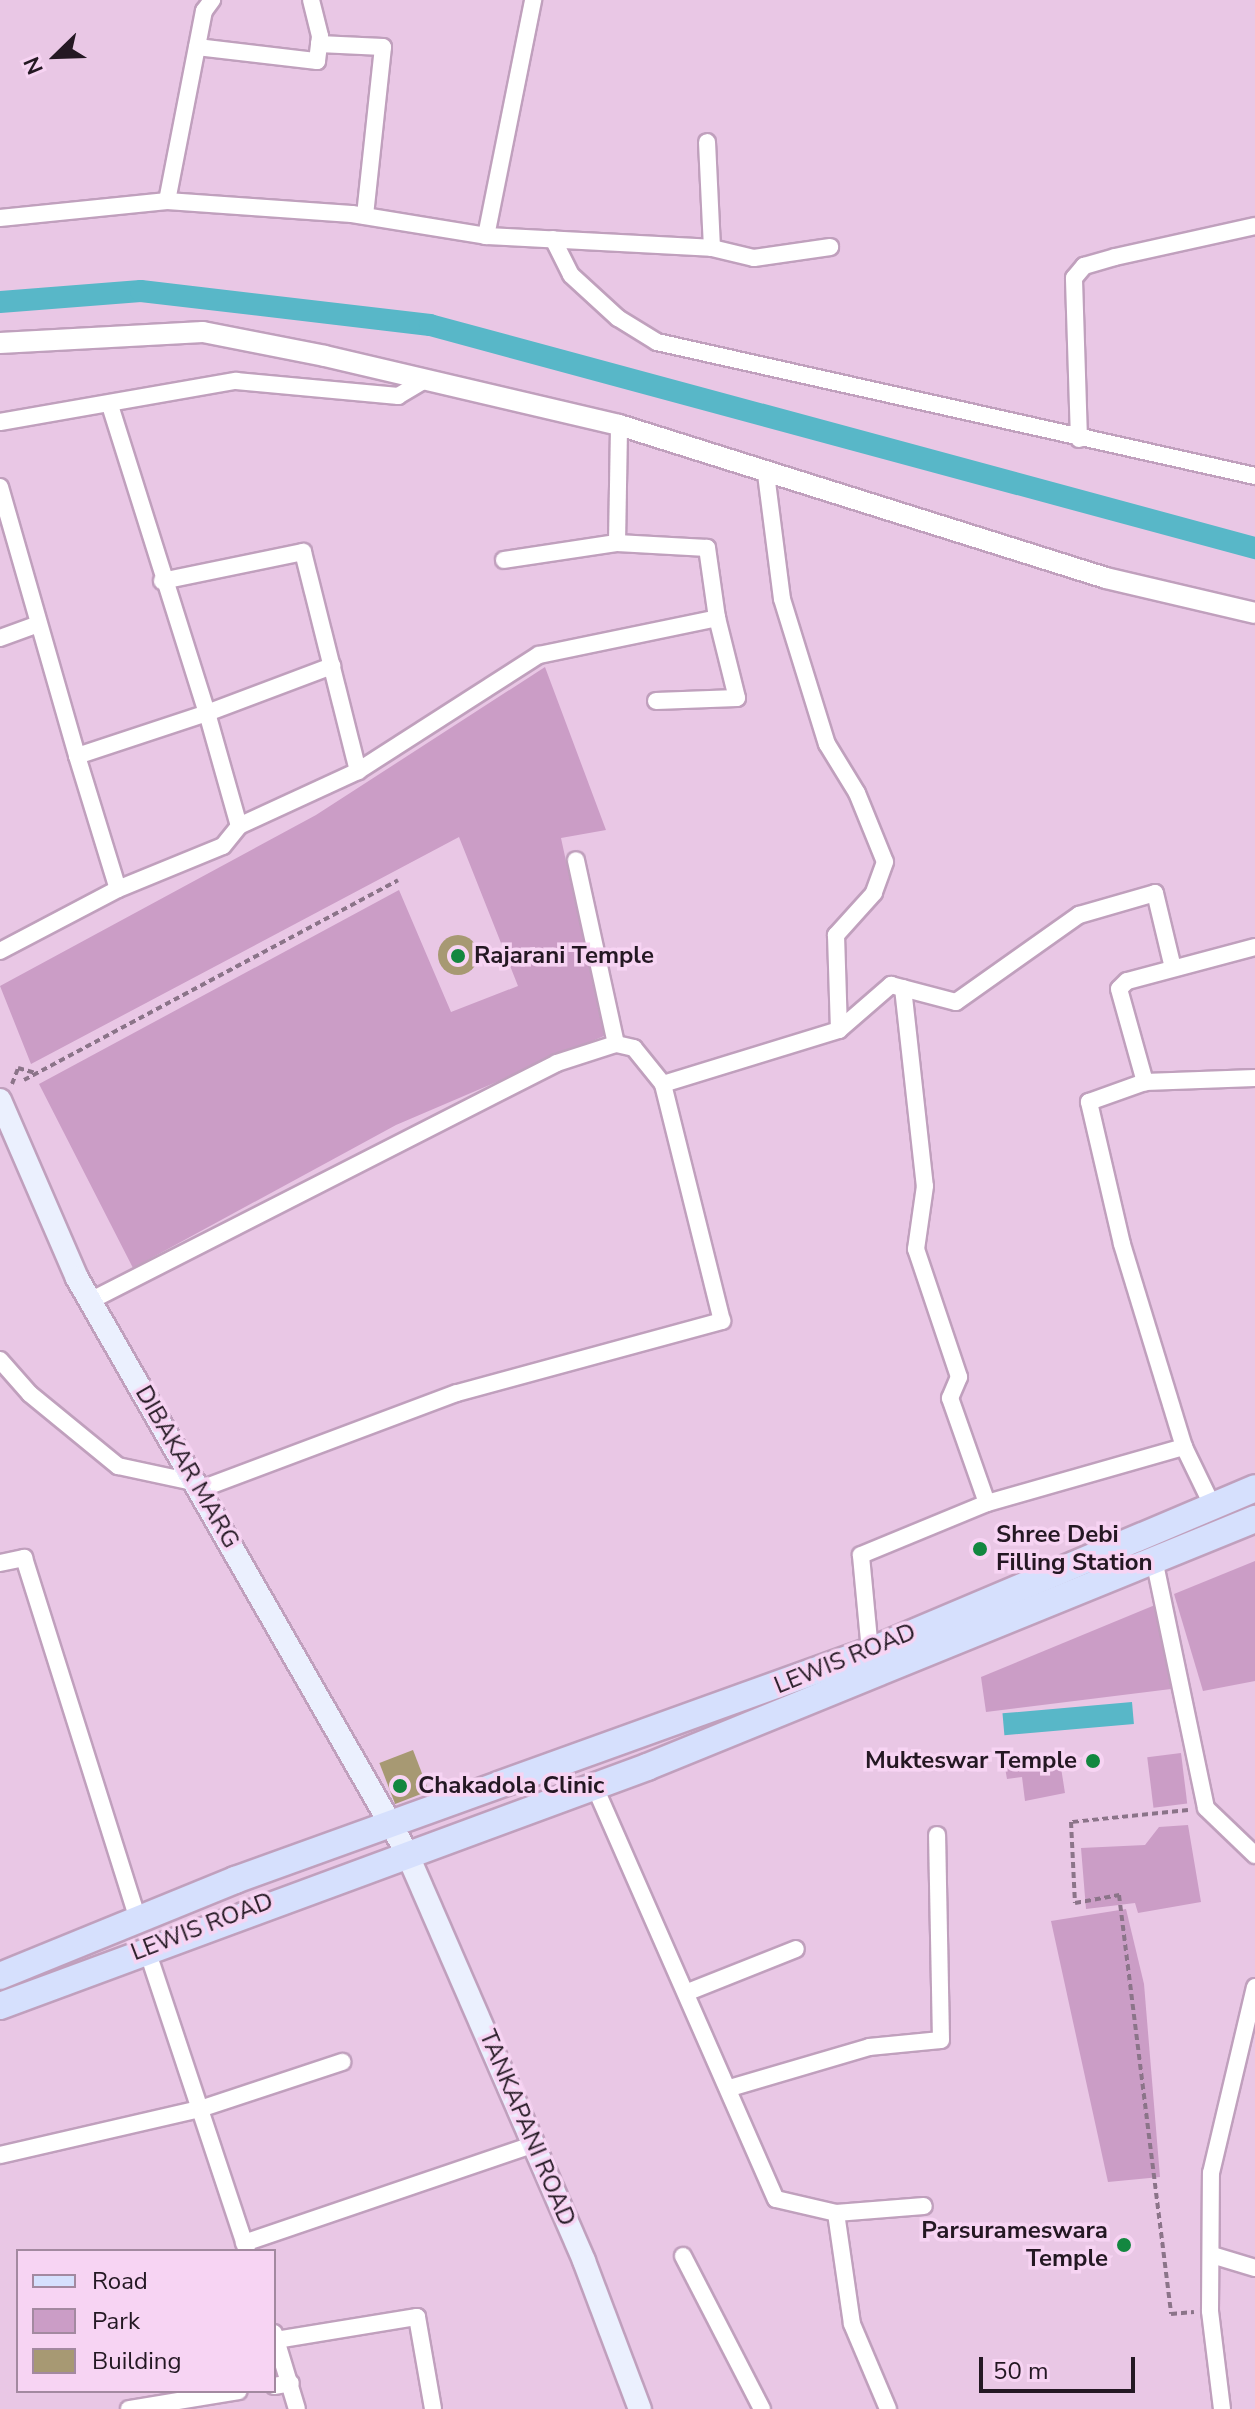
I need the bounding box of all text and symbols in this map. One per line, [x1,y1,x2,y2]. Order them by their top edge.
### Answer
north arrow [16,16,96,96]
text: N [17,52,51,79]
place label: Rajarani Temple [474,942,654,970]
marker: Rajarani Temple [449,947,467,965]
street label: DIBAKAR MARG [129,1381,245,1553]
place label: Shree Debi Filling Station [996,1521,1153,1577]
marker: Shree Debi Filling Station [971,1540,989,1558]
street label: LEWIS ROAD [770,1618,920,1700]
place label: Mukteswar Temple [865,1747,1077,1775]
marker: Mukteswar Temple [1084,1752,1102,1770]
place label: Chakadola Clinic [418,1772,604,1800]
marker: Chakadola Clinic [389,1775,411,1797]
street label: LEWIS ROAD [127,1887,277,1967]
street label: TANKAPANI ROAD [473,2026,581,2230]
place label: Parsurameswara Temple [921,2217,1108,2273]
marker: Parsurameswara Temple [1115,2236,1133,2254]
legend [16,2249,276,2393]
text: Road [92,2265,148,2297]
text: Park [92,2305,140,2337]
scale bar [983,2341,1139,2391]
text: Building [92,2345,182,2377]
text: 50 m [993,2355,1049,2387]

